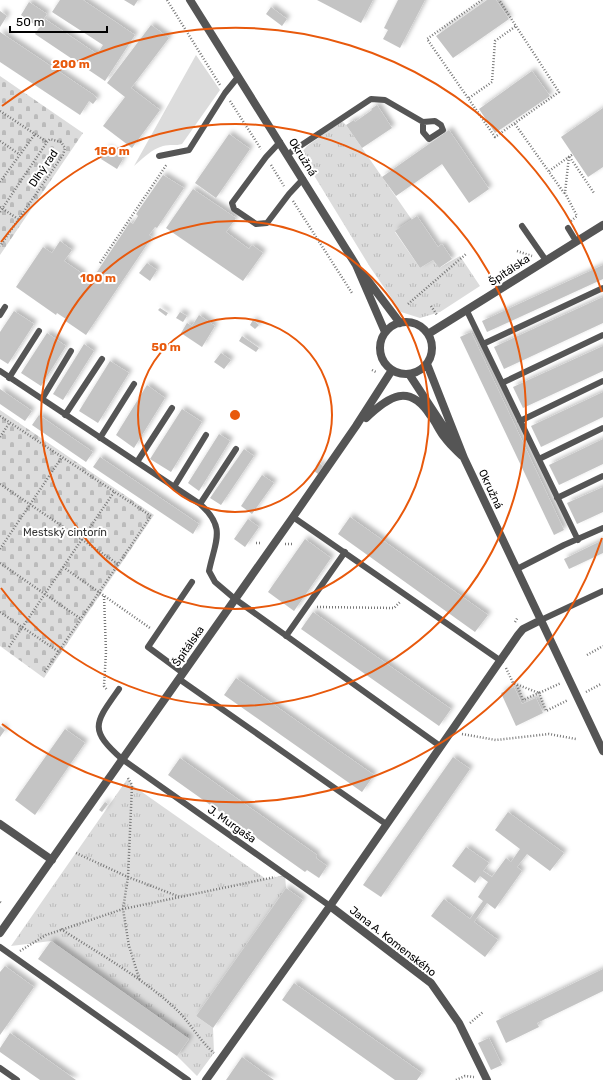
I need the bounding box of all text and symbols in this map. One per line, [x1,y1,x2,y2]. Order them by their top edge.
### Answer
scale bar [10,8,107,34]
text: 50 m [16,15,44,29]
text: 200 m [52,57,90,71]
street label: Okružná [286,136,319,179]
text: 150 m [94,144,130,158]
street label: Dlhý rad [26,147,61,189]
street label: Špitálska [486,252,532,289]
text: 100 m [80,271,116,285]
text: 50 m [151,340,181,354]
centre of rings [228,408,242,422]
street label: Okružná [476,467,505,511]
park label: Mestský cintorín [23,526,107,539]
street label: Špitálska [170,624,207,669]
street label: J. Murgaša [205,803,258,846]
street label: Jana A. Komenského [347,904,439,979]

